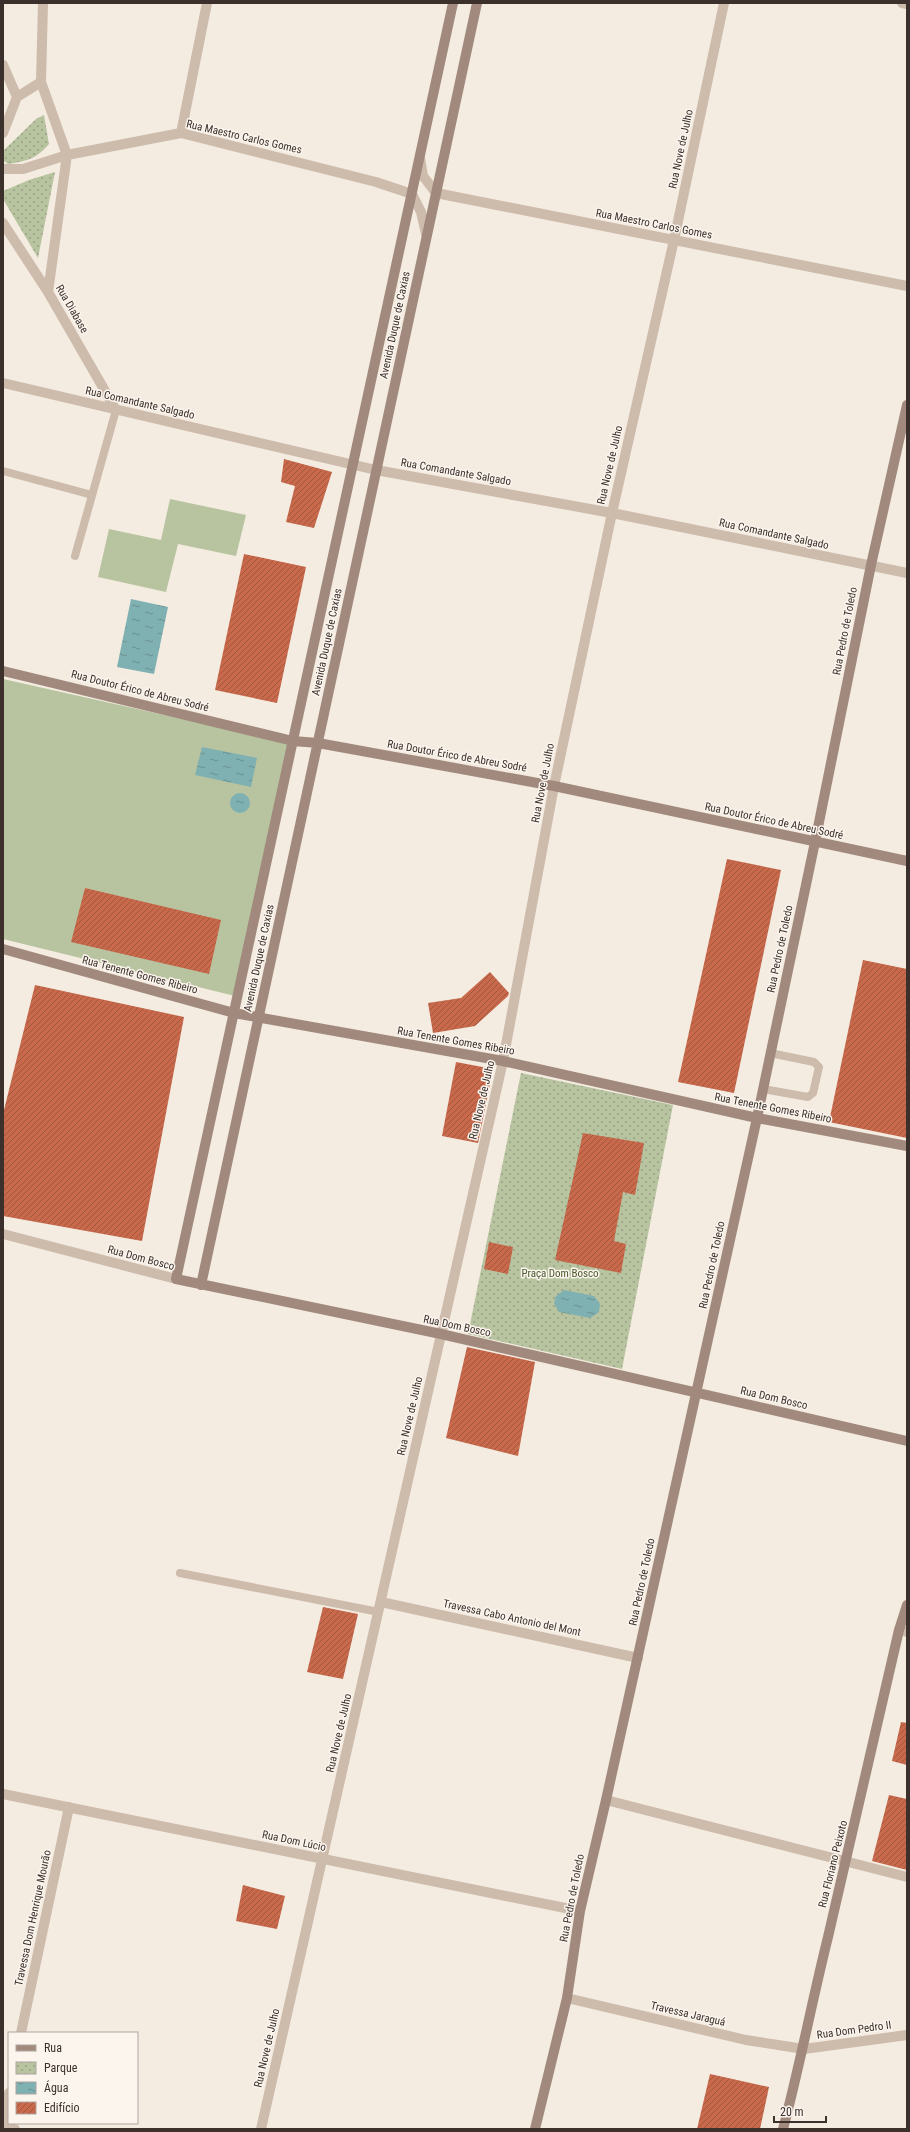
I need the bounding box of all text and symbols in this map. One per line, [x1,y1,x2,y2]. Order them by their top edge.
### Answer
street label: Rua Nove de Julho [666,108,696,190]
street label: Rua Maestro Carlos Gomes [185,117,303,157]
street label: Rua Maestro Carlos Gomes [595,206,713,242]
street label: Avenida Duque de Caxias [377,270,413,380]
street label: Rua Diabase [53,282,91,336]
street label: Rua Comandante Salgado [84,384,196,422]
street label: Rua Nove de Julho [595,424,626,506]
street label: Rua Comandante Salgado [400,456,513,488]
street label: Rua Comandante Salgado [718,516,830,552]
street label: Rua Pedro de Toledo [830,586,860,676]
street label: Avenida Duque de Caxias [309,587,345,697]
street label: Rua Doutor Érico de Abreu Sodré [70,668,210,714]
street label: Rua Doutor Érico de Abreu Sodré [386,737,528,775]
street label: Rua Nove de Julho [529,742,557,824]
street label: Rua Doutor Érico de Abreu Sodré [704,800,844,842]
street label: Avenida Duque de Caxias [241,903,277,1013]
street label: Rua Pedro de Toledo [764,904,796,994]
street label: Rua Tenente Gomes Ribeiro [81,953,200,997]
street label: Rua Tenente Gomes Ribeiro [396,1024,516,1058]
street label: Rua Nove de Julho [467,1059,498,1141]
street label: Rua Tenente Gomes Ribeiro [713,1090,833,1126]
street label: Rua Pedro de Toledo [696,1220,728,1310]
street label: Rua Dom Bosco [106,1243,176,1273]
park label: Praça Dom Bosco [521,1267,599,1280]
street label: Rua Dom Bosco [422,1312,492,1340]
street label: Rua Nove de Julho [395,1375,426,1457]
street label: Rua Dom Bosco [739,1384,809,1412]
street label: Rua Pedro de Toledo [626,1537,658,1627]
street label: Travessa Cabo Antonio del Mont [442,1597,582,1639]
street label: Rua Nove de Julho [324,1692,355,1774]
street label: Rua Floriano Peixoto [816,1819,850,1909]
street label: Rua Dom Lúcio [261,1828,328,1854]
street label: Travessa Dom Henrique Mourão [12,1848,54,1987]
street label: Rua Pedro de Toledo [557,1853,587,1943]
street label: Travessa Jaraguá [649,1999,727,2029]
street label: Rua Nove de Julho [252,2007,283,2089]
street label: Rua Dom Pedro II [816,2018,892,2042]
legend [8,2032,138,2124]
text: Rua [44,2041,62,2055]
text: Parque [44,2061,78,2075]
text: Água [44,2080,69,2095]
scale bar [774,2098,826,2124]
text: Edifício [44,2101,80,2115]
text: 20 m [780,2105,804,2119]

